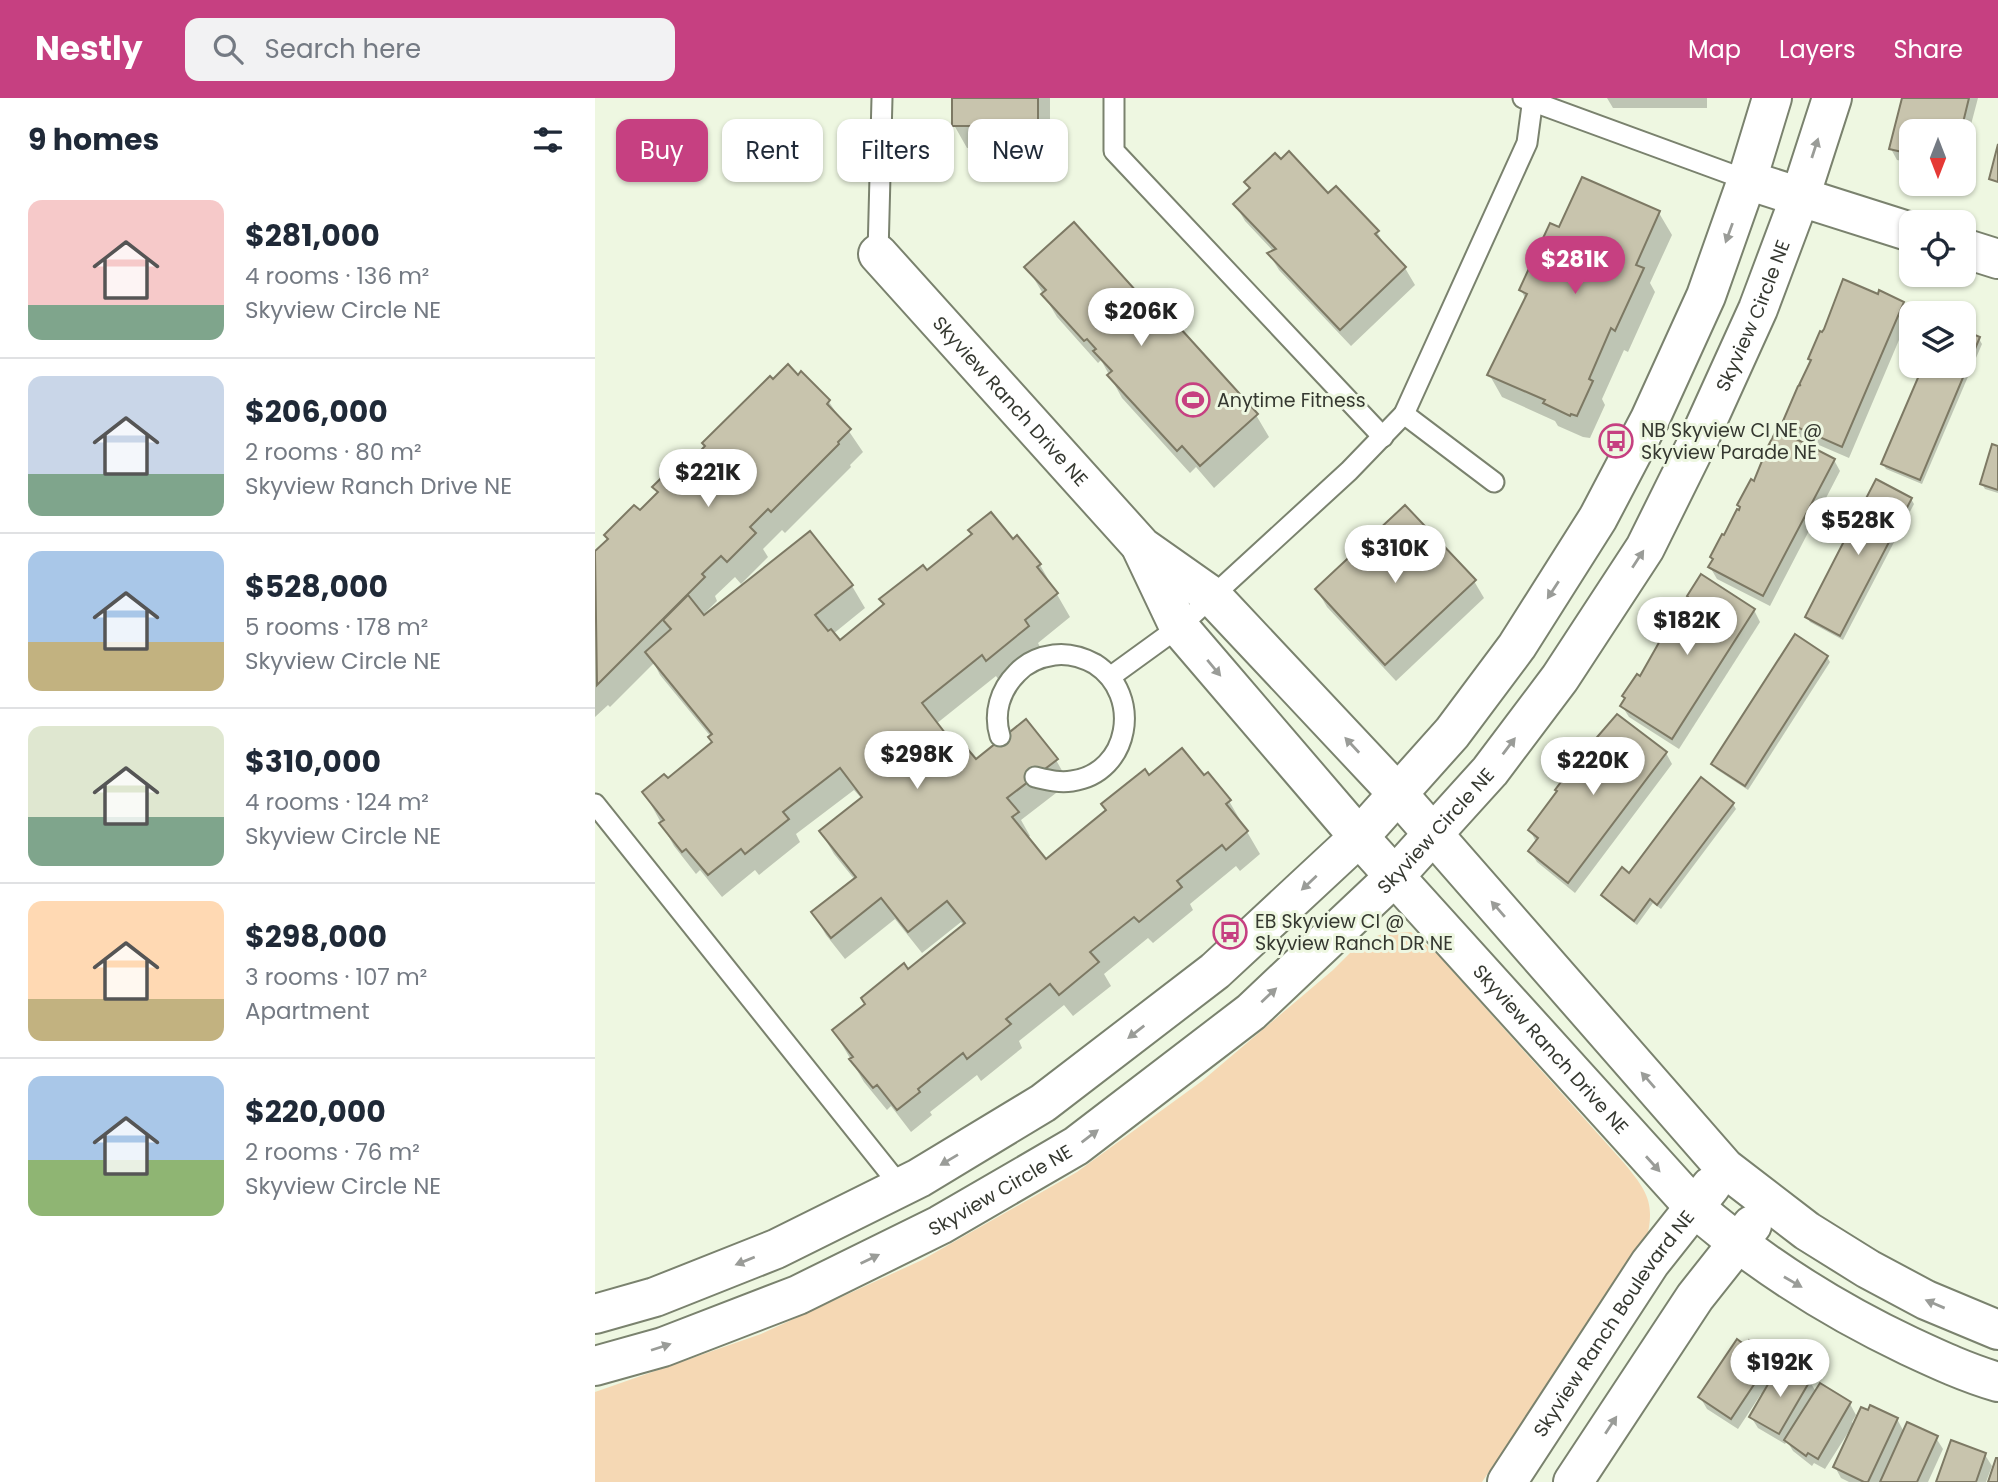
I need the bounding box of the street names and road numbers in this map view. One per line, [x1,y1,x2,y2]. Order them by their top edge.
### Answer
street label: Skyview Circle NE [1709,236,1796,396]
street label: Skyview Ranch Drive NE [927,310,1094,492]
street label: Skyview Circle NE [1371,762,1500,900]
street label: Skyview Ranch Drive NE [1467,958,1635,1140]
street label: Skyview Circle NE [924,1138,1077,1242]
street label: Skyview Ranch Boulevard NE [1527,1204,1700,1442]

